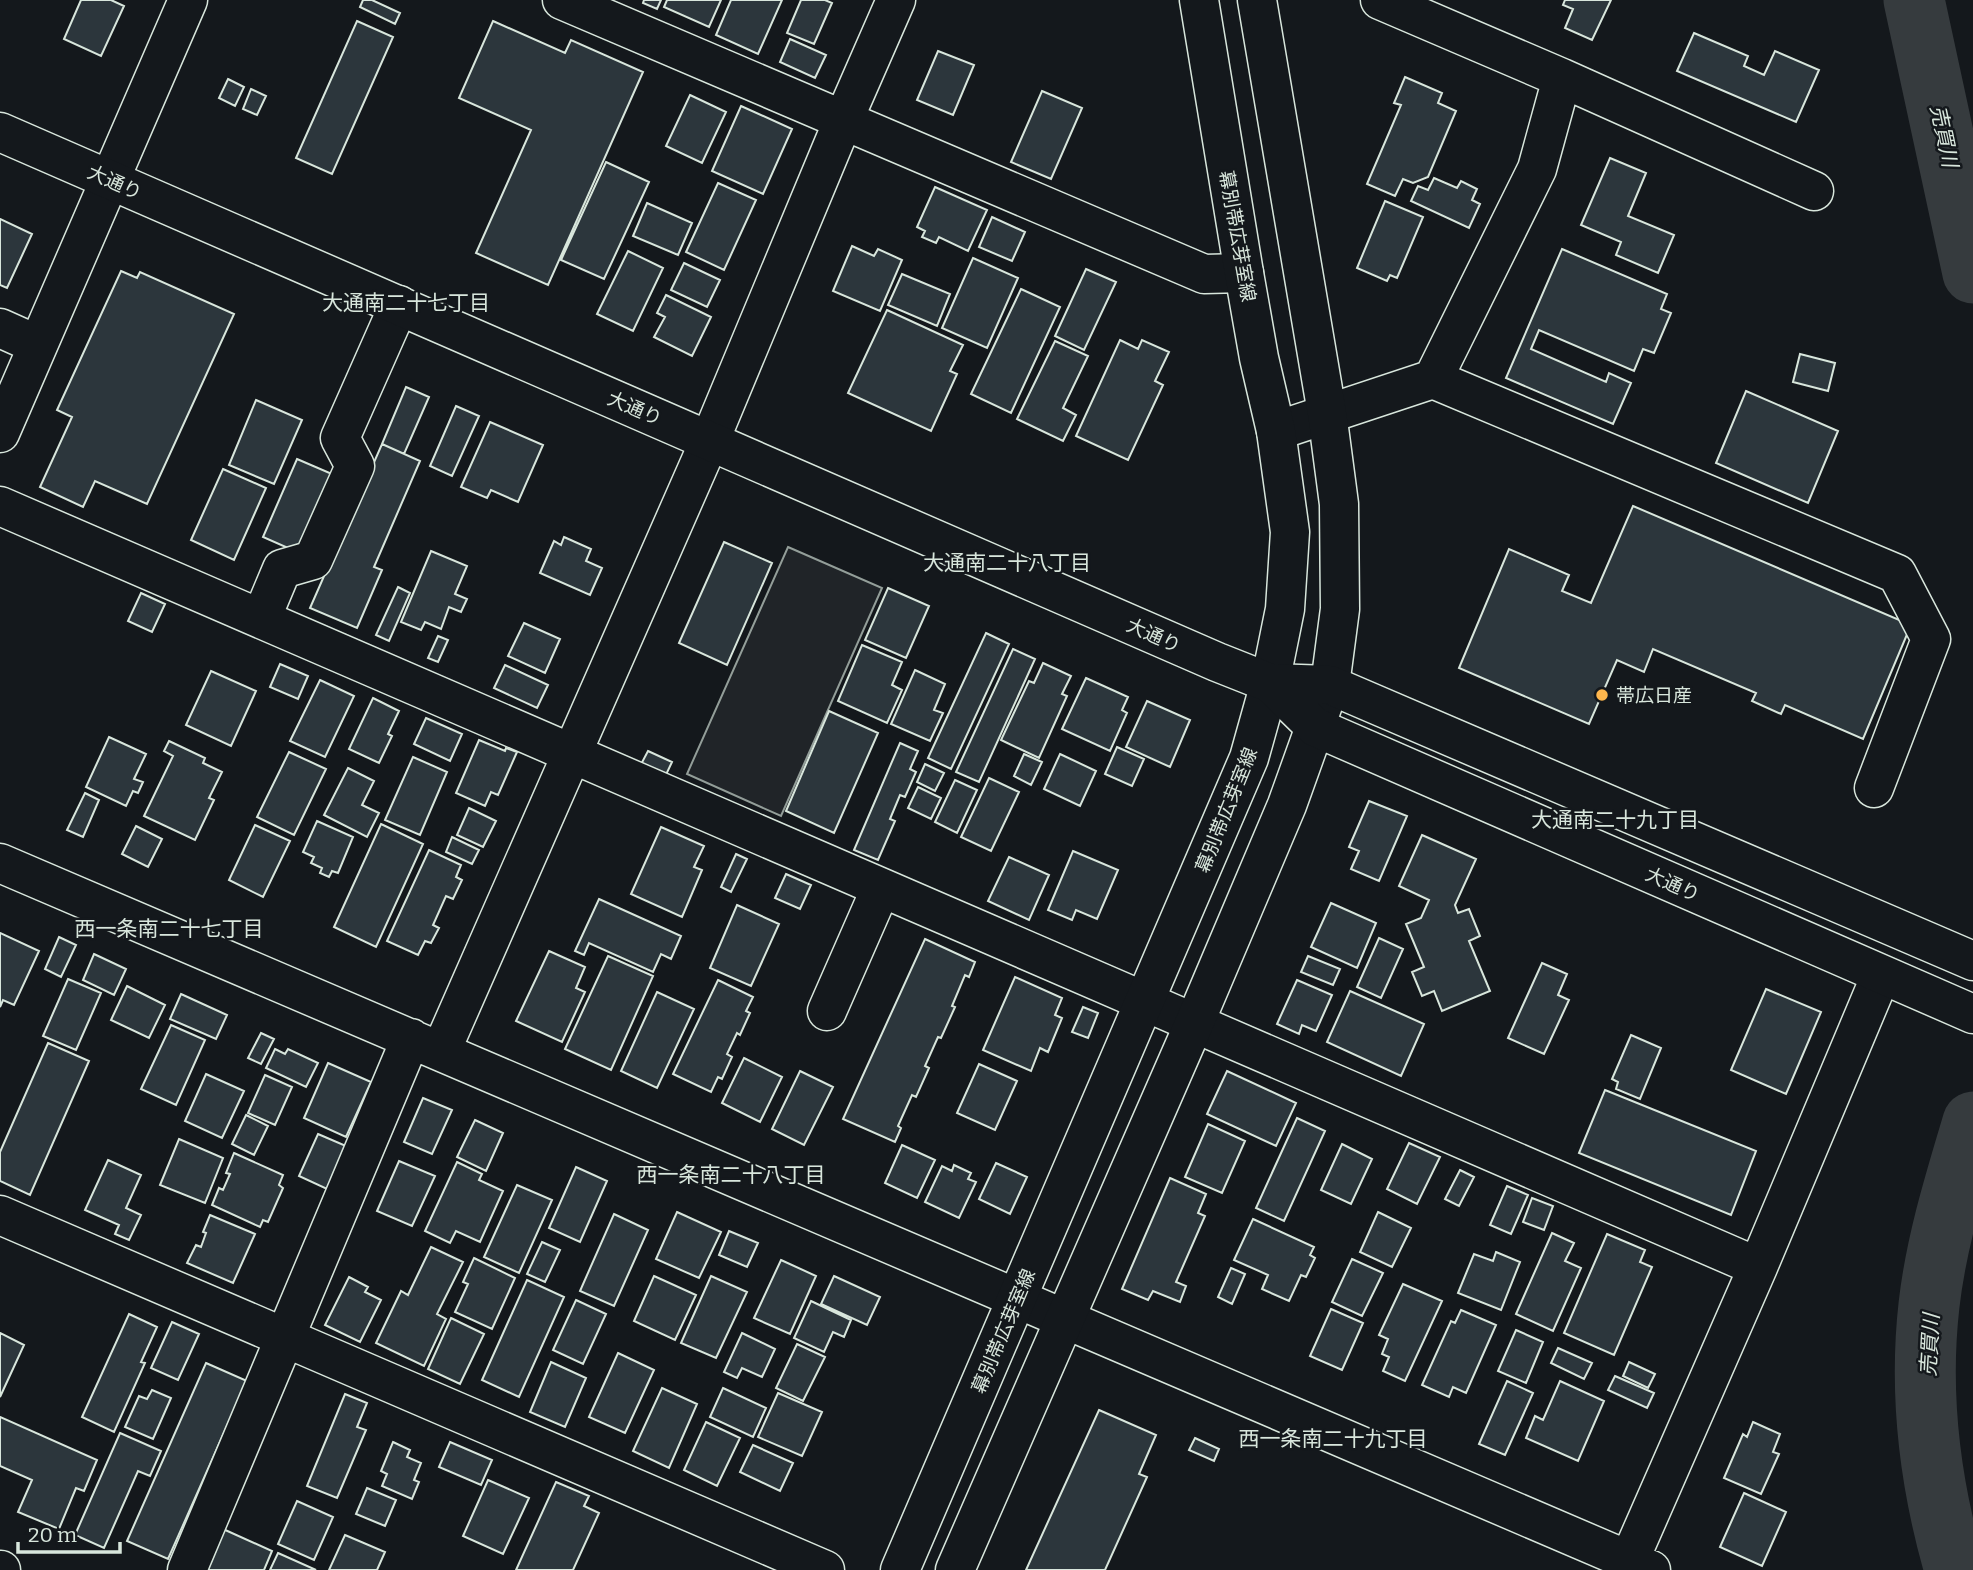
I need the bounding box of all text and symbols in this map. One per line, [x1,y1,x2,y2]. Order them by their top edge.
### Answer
water label: 売買川 [1925,102,1964,171]
street label: 大通り [84,160,146,205]
street label: 幕別帯広芽室線 [1215,169,1260,304]
district label: 大通南二十七丁目 [322,290,490,316]
street label: 大通り [604,387,666,430]
district label: 大通南二十八丁目 [923,550,1091,576]
street label: 大通り [1123,613,1185,658]
place label: 帯広日産 [1616,684,1692,707]
marker: 帯広日産 [1594,687,1610,703]
street label: 幕別帯広芽室線 [1191,744,1262,876]
district label: 大通南二十九丁目 [1531,807,1699,833]
street label: 大通り [1642,862,1704,907]
district label: 西一条南二十七丁目 [75,916,264,942]
district label: 西一条南二十八丁目 [637,1162,826,1188]
street label: 幕別帯広芽室線 [967,1265,1040,1397]
water label: 売買川 [1915,1311,1945,1377]
district label: 西一条南二十九丁目 [1239,1426,1428,1452]
scale bar [18,1510,119,1554]
text: 20 m [28,1522,77,1548]

